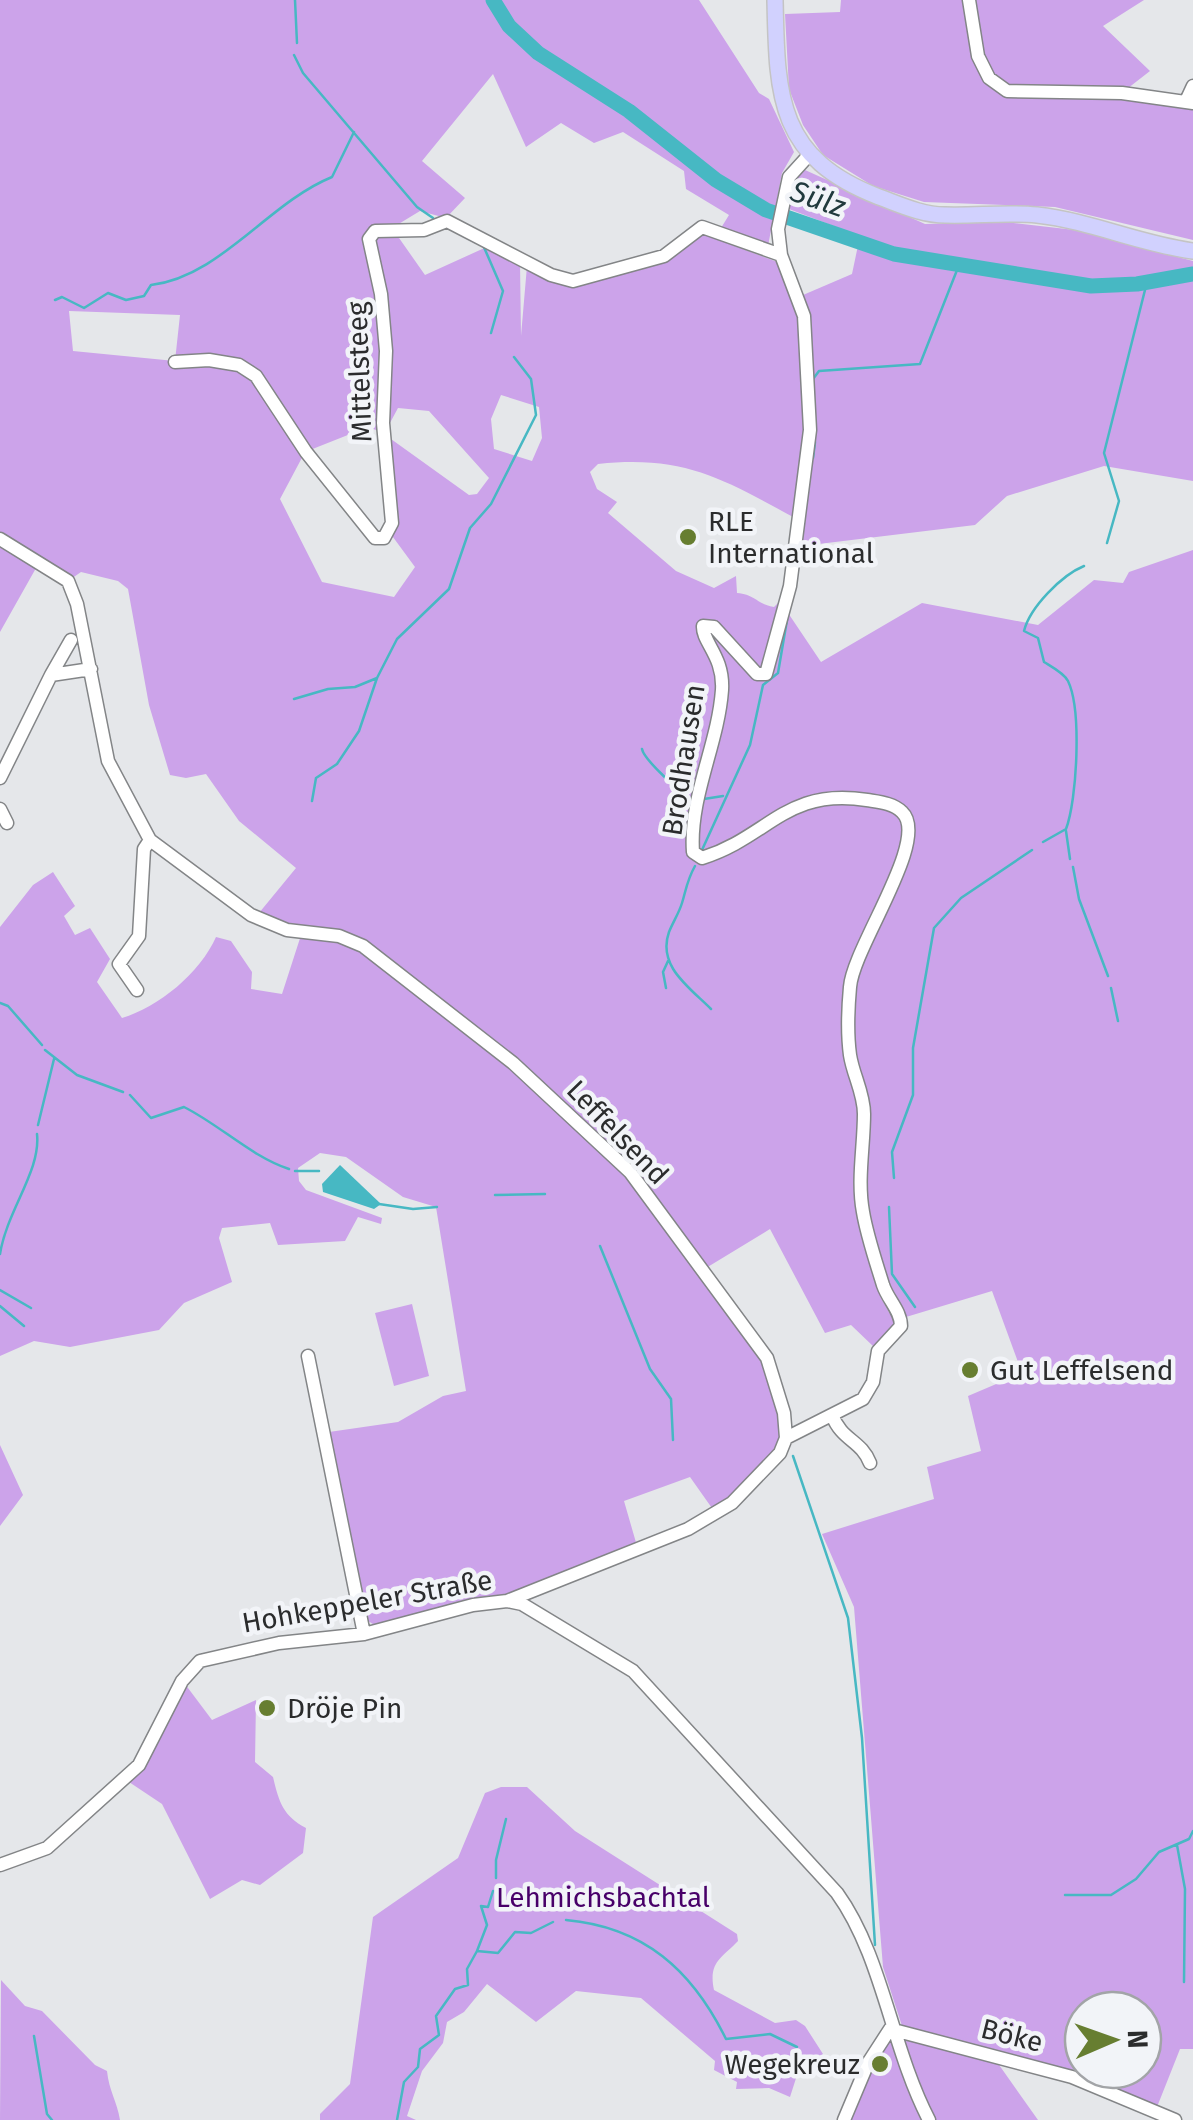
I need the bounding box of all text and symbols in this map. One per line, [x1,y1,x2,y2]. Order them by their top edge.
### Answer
water label: Sülz [785,173,851,225]
street label: Mittelsteeg [341,301,378,443]
place label: RLE International [708,505,874,570]
marker: RLE International [677,526,699,548]
street label: Brodhausen [655,682,712,838]
street label: Leffelsend [560,1073,675,1191]
place label: Gut Leffelsend [990,1354,1173,1387]
marker: Gut Leffelsend [959,1359,981,1381]
street label: Hohkeppeler Straße [239,1563,495,1640]
place label: Dröje Pin [287,1692,402,1725]
marker: Dröje Pin [256,1697,278,1719]
park label: Lehmichsbachtal [496,1881,710,1914]
north arrow [1063,1990,1163,2090]
street label: Böke [977,2012,1046,2059]
text: N [1121,2029,1154,2049]
place label: Wegekreuz [724,2048,860,2081]
marker: Wegekreuz [869,2053,891,2075]

